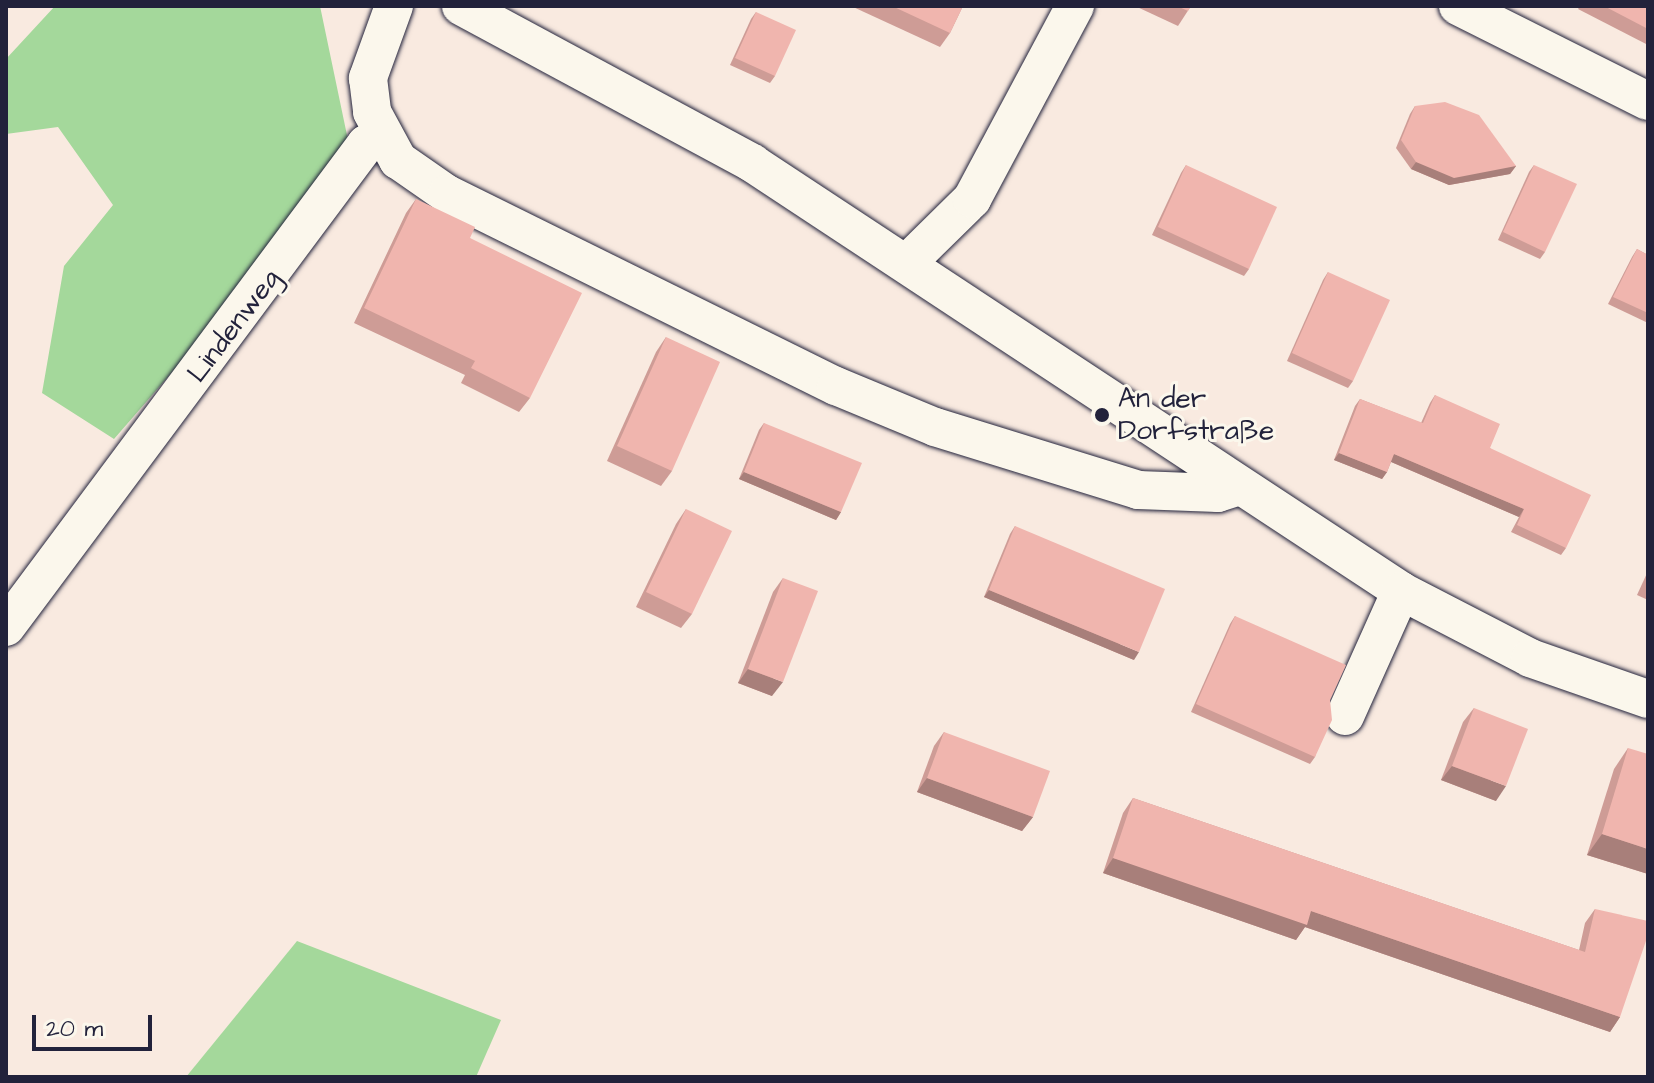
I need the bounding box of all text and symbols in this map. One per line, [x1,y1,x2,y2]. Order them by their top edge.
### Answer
street label: Lindenweg [180,263,288,389]
place label: An der Dorfstraße [1118,382,1274,448]
marker: An der Dorfstraße [1093,406,1111,424]
scale bar [36,999,156,1049]
text: 20 m [46,1012,103,1046]

